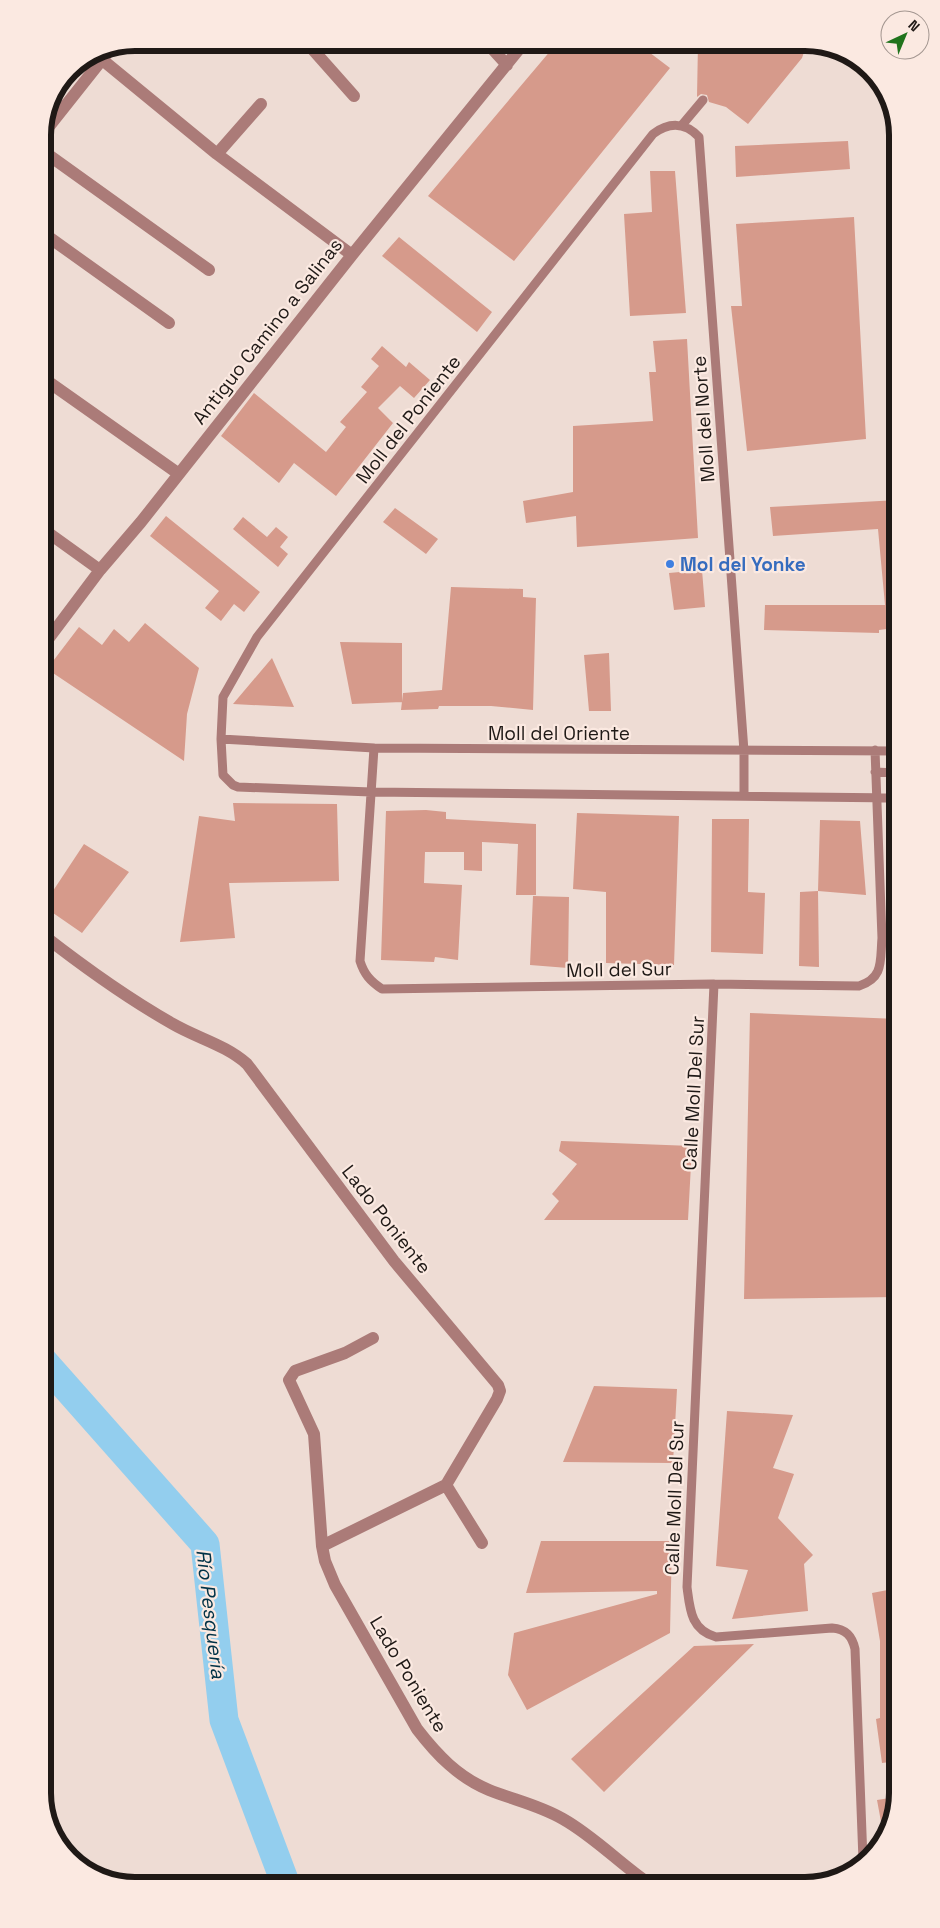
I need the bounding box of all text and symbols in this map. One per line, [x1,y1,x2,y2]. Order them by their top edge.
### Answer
north arrow [880,10,930,60]
text: N [904,16,924,35]
street label: Antiguo Camino a Salinas [187,233,348,430]
street label: Moll del Poniente [350,350,467,489]
street label: Moll del Norte [687,355,720,483]
place label: Mol del Yonke [680,552,806,577]
marker: Mol del Yonke [664,558,676,570]
street label: Moll del Oriente [488,721,630,746]
street label: Moll del Sur [566,956,672,983]
street label: Calle Moll Del Sur [677,1015,710,1171]
street label: Lado Poniente [336,1160,437,1279]
street label: Calle Moll Del Sur [659,1420,690,1576]
water label: Río Pesquería [190,1548,232,1681]
street label: Lado Poniente [364,1612,453,1737]

